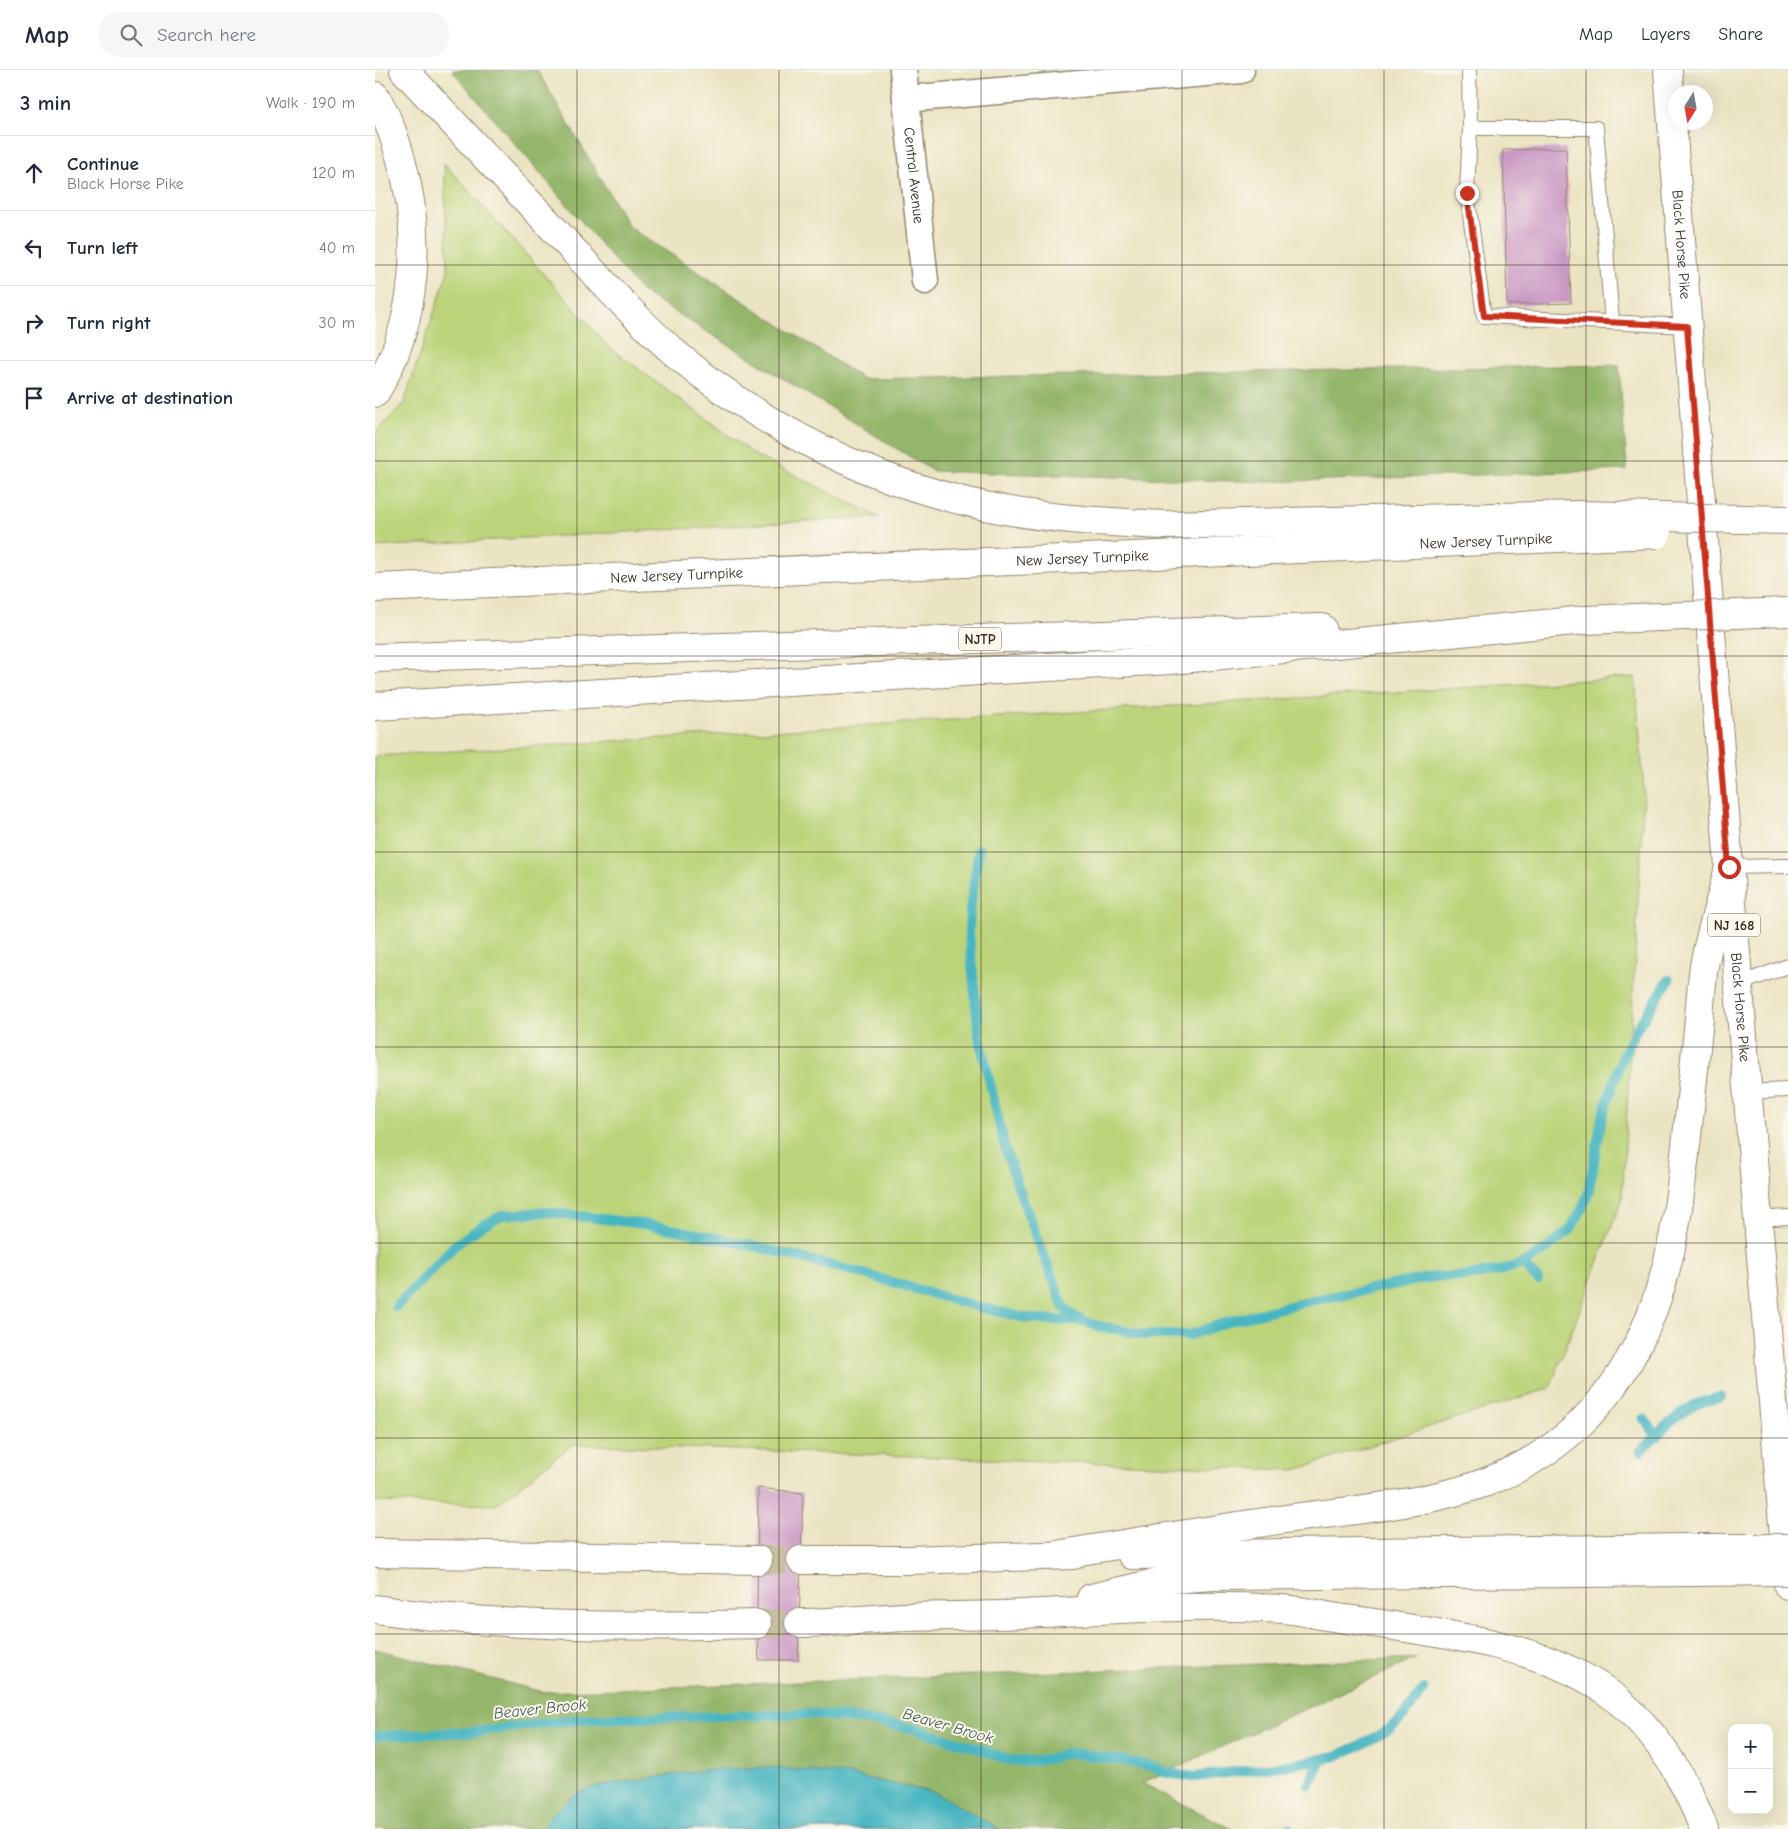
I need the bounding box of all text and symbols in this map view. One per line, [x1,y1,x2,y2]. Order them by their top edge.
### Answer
search box [99,12,449,57]
text: Map [25,21,69,49]
icon: search [117,21,145,49]
text: Search here [157,24,256,46]
text: Map [1579,24,1613,45]
text: Layers [1641,24,1690,45]
text: Share [1718,24,1763,45]
north arrow [1668,85,1713,130]
text: 3 min [20,91,71,115]
text: Walk · 190 m [266,94,355,112]
street label: Central Avenue [900,126,928,225]
text: Continue [67,153,139,175]
icon: ahead [20,159,48,187]
text: 120 m [312,164,355,182]
text: Black Horse Pike [67,175,184,193]
route end [1456,182,1479,205]
street label: Black Horse Pike [1668,189,1695,300]
icon: left [20,234,48,262]
text: Turn left [67,237,138,259]
text: 40 m [319,239,355,257]
icon: right [20,309,48,337]
text: Turn right [67,312,151,334]
text: 30 m [319,314,355,332]
icon: arrive [20,384,48,412]
text: Arrive at destination [67,387,233,409]
street label: New Jersey Turnpike [1419,529,1553,553]
street label: New Jersey Turnpike [1016,546,1150,570]
street label: New Jersey Turnpike [610,563,744,587]
road number: NJTP [959,628,1001,650]
route start [1718,856,1741,879]
road number: NJ 168 [1708,914,1760,936]
street label: Black Horse Pike [1727,952,1754,1063]
water label: Beaver Brook [493,1695,587,1723]
water label: Beaver Brook [901,1705,995,1748]
map controls [1728,1724,1773,1814]
button: + [1728,1724,1773,1769]
button: − [1728,1769,1773,1814]

